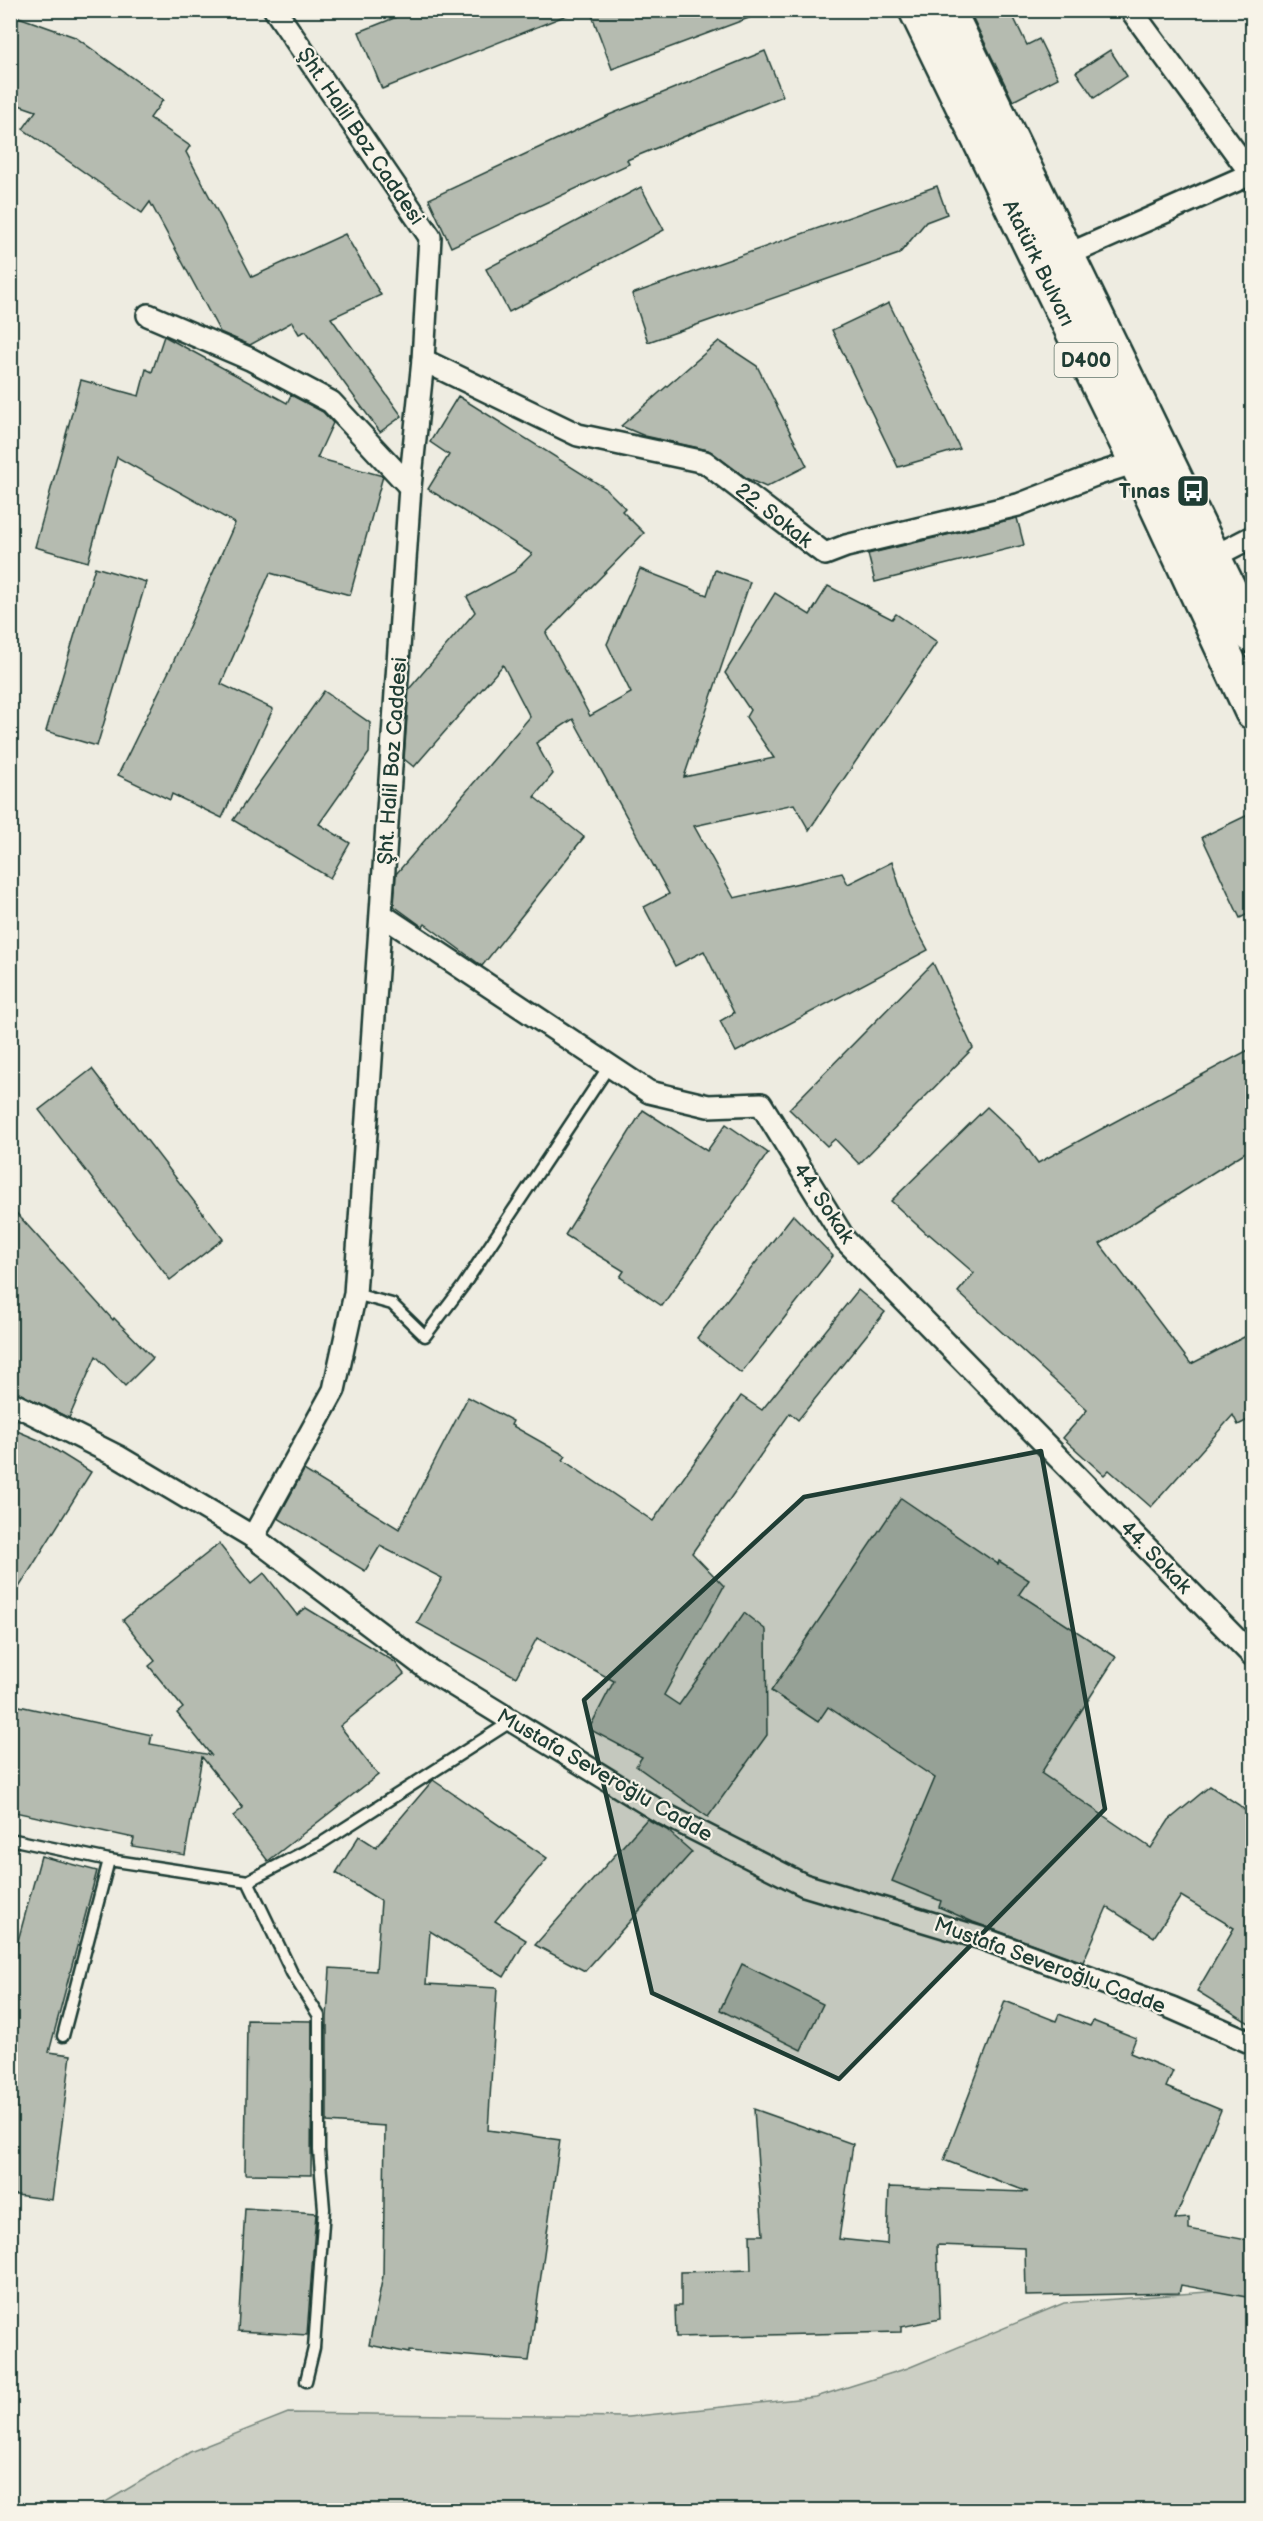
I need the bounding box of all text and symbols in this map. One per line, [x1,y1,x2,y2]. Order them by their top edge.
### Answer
street label: Şht. Halil Boz Caddesi [292,43,429,230]
street label: Atatürk Bulvarı [997,196,1080,330]
road number: D400 [1054,343,1118,377]
bus stop icon: Tınas [1175,473,1211,509]
street label: 22. Sokak [730,478,818,554]
place label: Tınas [1119,479,1170,504]
street label: Şht. Halil Boz Caddesi [373,656,412,866]
street label: 44. Sokak [788,1158,860,1249]
street label: 44. Sokak [1115,1516,1197,1600]
street label: Mustafa Severoğlu Cadde [493,1703,717,1847]
street label: Mustafa Severoğlu Cadde [931,1912,1169,2019]

